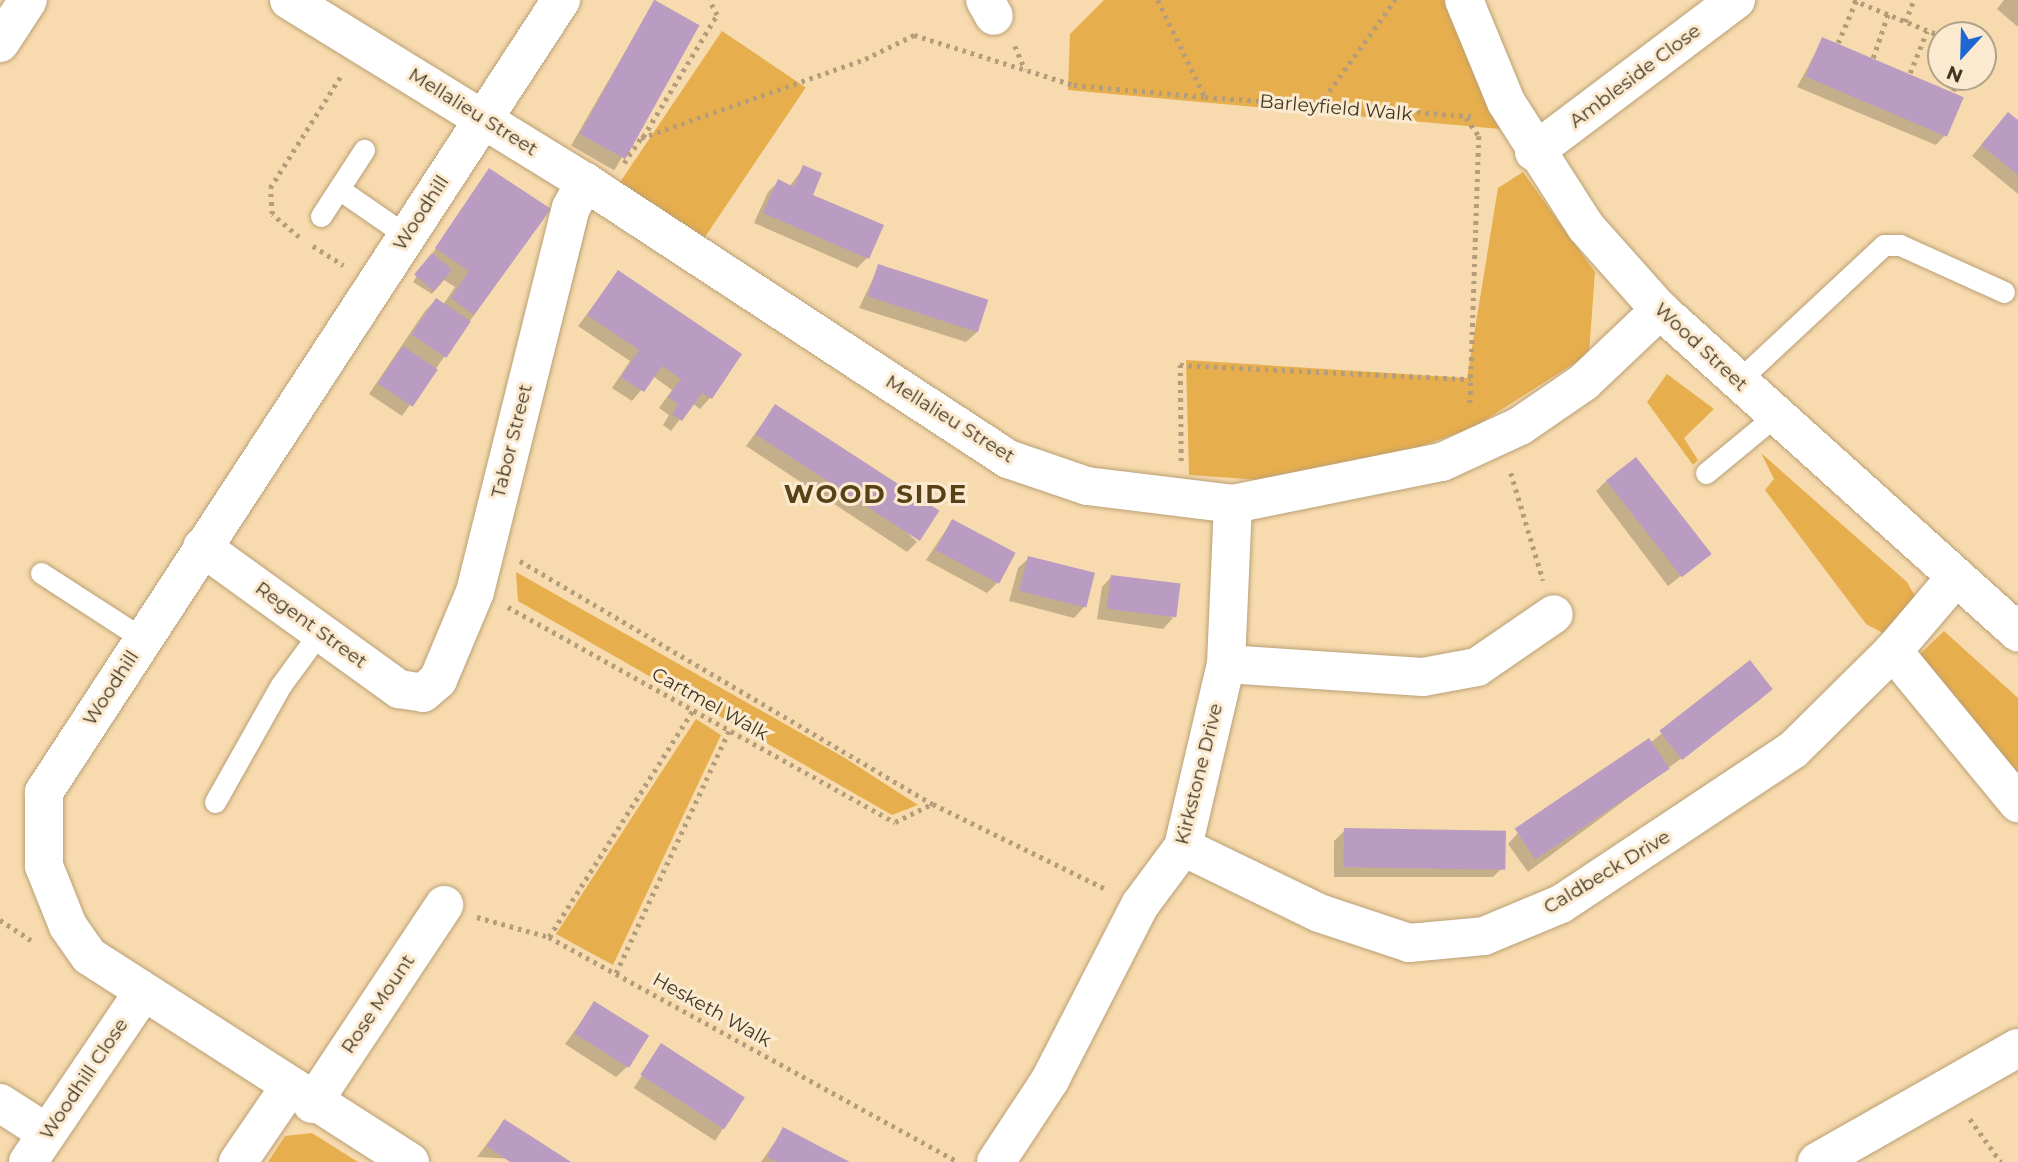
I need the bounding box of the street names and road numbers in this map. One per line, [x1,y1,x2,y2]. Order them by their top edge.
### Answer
street label: Ambleside Close [1565,19,1705,133]
street label: Mellalieu Street [404,63,542,161]
street label: Barleyfield Walk [1258,90,1414,126]
street label: Woodhill [388,171,454,255]
street label: Wood Street [1650,298,1752,396]
street label: Mellalieu Street [881,370,1019,468]
street label: Tabor Street [487,382,537,500]
street label: Regent Street [251,577,371,673]
street label: Woodhill [78,646,144,730]
street label: Cartmel Walk [648,663,772,745]
street label: Kirkstone Drive [1170,701,1228,847]
street label: Caldbeck Drive [1540,825,1674,919]
street label: Rose Mount [336,950,420,1058]
street label: Hesketh Walk [649,968,775,1052]
street label: Woodhill Close [35,1014,133,1144]

